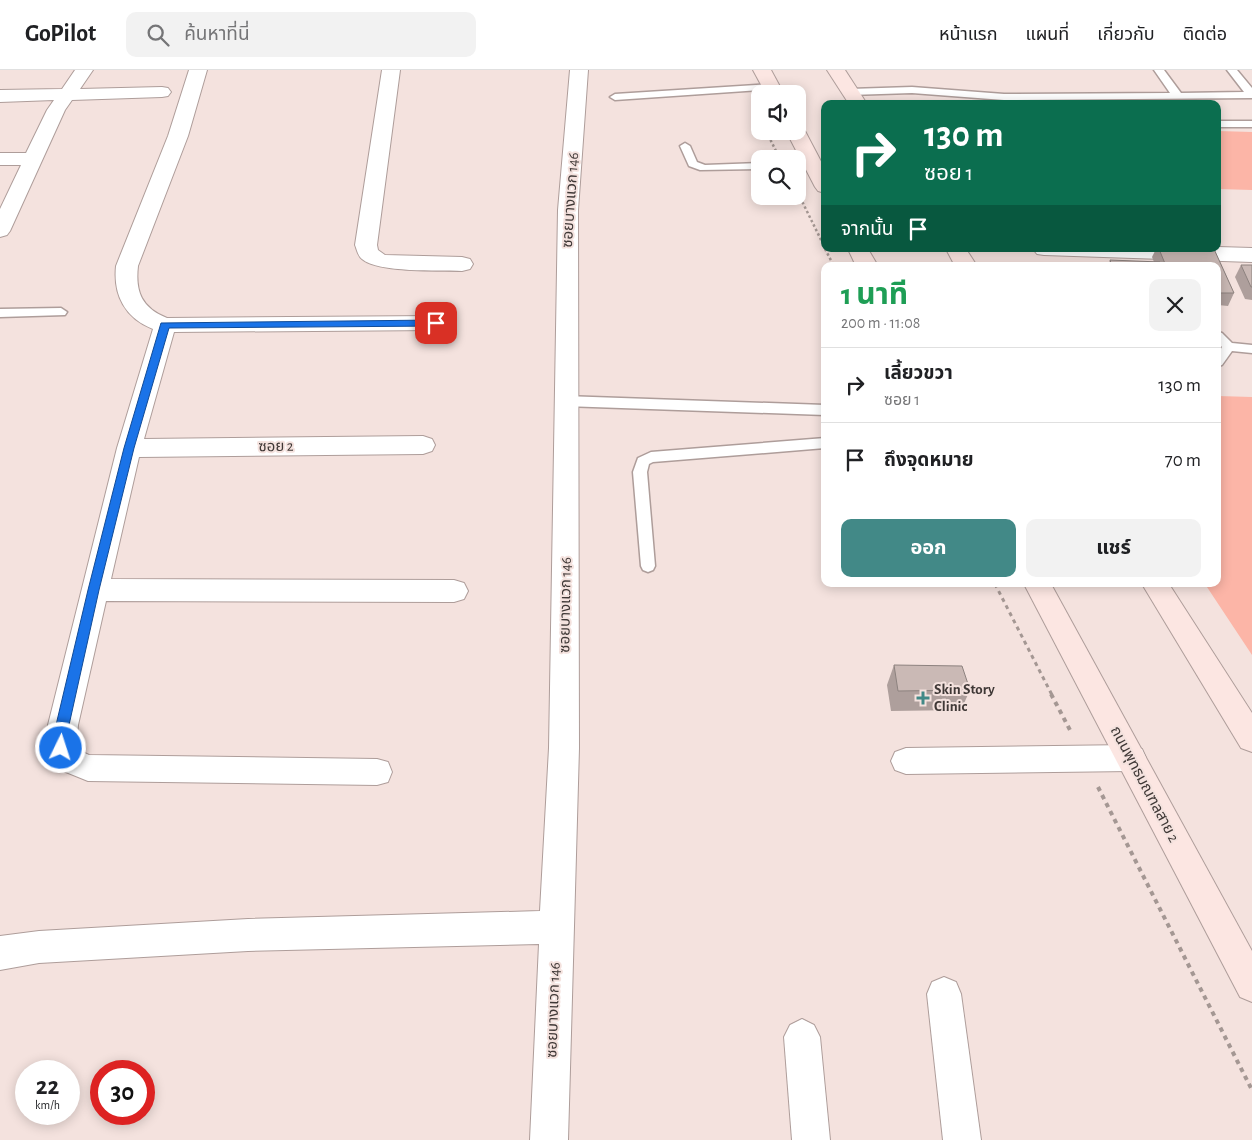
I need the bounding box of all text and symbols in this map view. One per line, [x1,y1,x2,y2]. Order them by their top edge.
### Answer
search box [126,12,476,57]
icon: search [144,21,172,49]
text: GoPilot [25,22,96,46]
text: ค้นหาที่นี่ [184,25,250,44]
text: หน้าแรก [939,26,997,44]
text: แผนที่ [1025,26,1069,44]
text: เกี่ยวกับ [1097,26,1155,44]
text: ติดต่อ [1183,26,1227,44]
map controls [751,85,806,205]
button: sound [751,85,806,140]
text: 130 m [924,118,1003,153]
icon: right [841,120,906,185]
button: search [751,150,806,205]
street label: ซอยบางแวก 146 [560,152,581,248]
text: ซอย 1 [924,162,973,184]
icon: arrive [904,215,932,243]
text: จากนั้น [841,220,894,239]
button: close [1149,279,1201,331]
text: 1 นาที [841,280,908,310]
pin [415,302,457,344]
icon: arrive [422,309,450,337]
text: 200 m · 11:08 [841,315,920,331]
text: เลี้ยวขวา [884,364,953,383]
icon: right [841,371,869,399]
text: 130 m [1158,376,1201,395]
text: ซอย 1 [884,392,920,408]
street label: ซอย 2 [258,439,294,454]
icon: arrive [841,446,869,474]
text: ถึงจุดหมาย [884,451,974,470]
text: 70 m [1165,451,1201,470]
button: ออก [841,519,1016,577]
button: แชร์ [1026,519,1201,577]
street label: ซอยบางแวก 146 [557,557,574,653]
place label: Skin Story Clinic [934,682,995,714]
marker: Skin Story Clinic [916,691,930,705]
position arrow [34,721,86,773]
street label: ถนนพุทธมณฑลสาย 2 [1107,724,1181,845]
street label: ซอยบางแวก 146 [544,962,563,1058]
speed limit sign: 30 [90,1060,155,1125]
text: 22 [36,1074,59,1099]
text: km/h [35,1099,60,1111]

